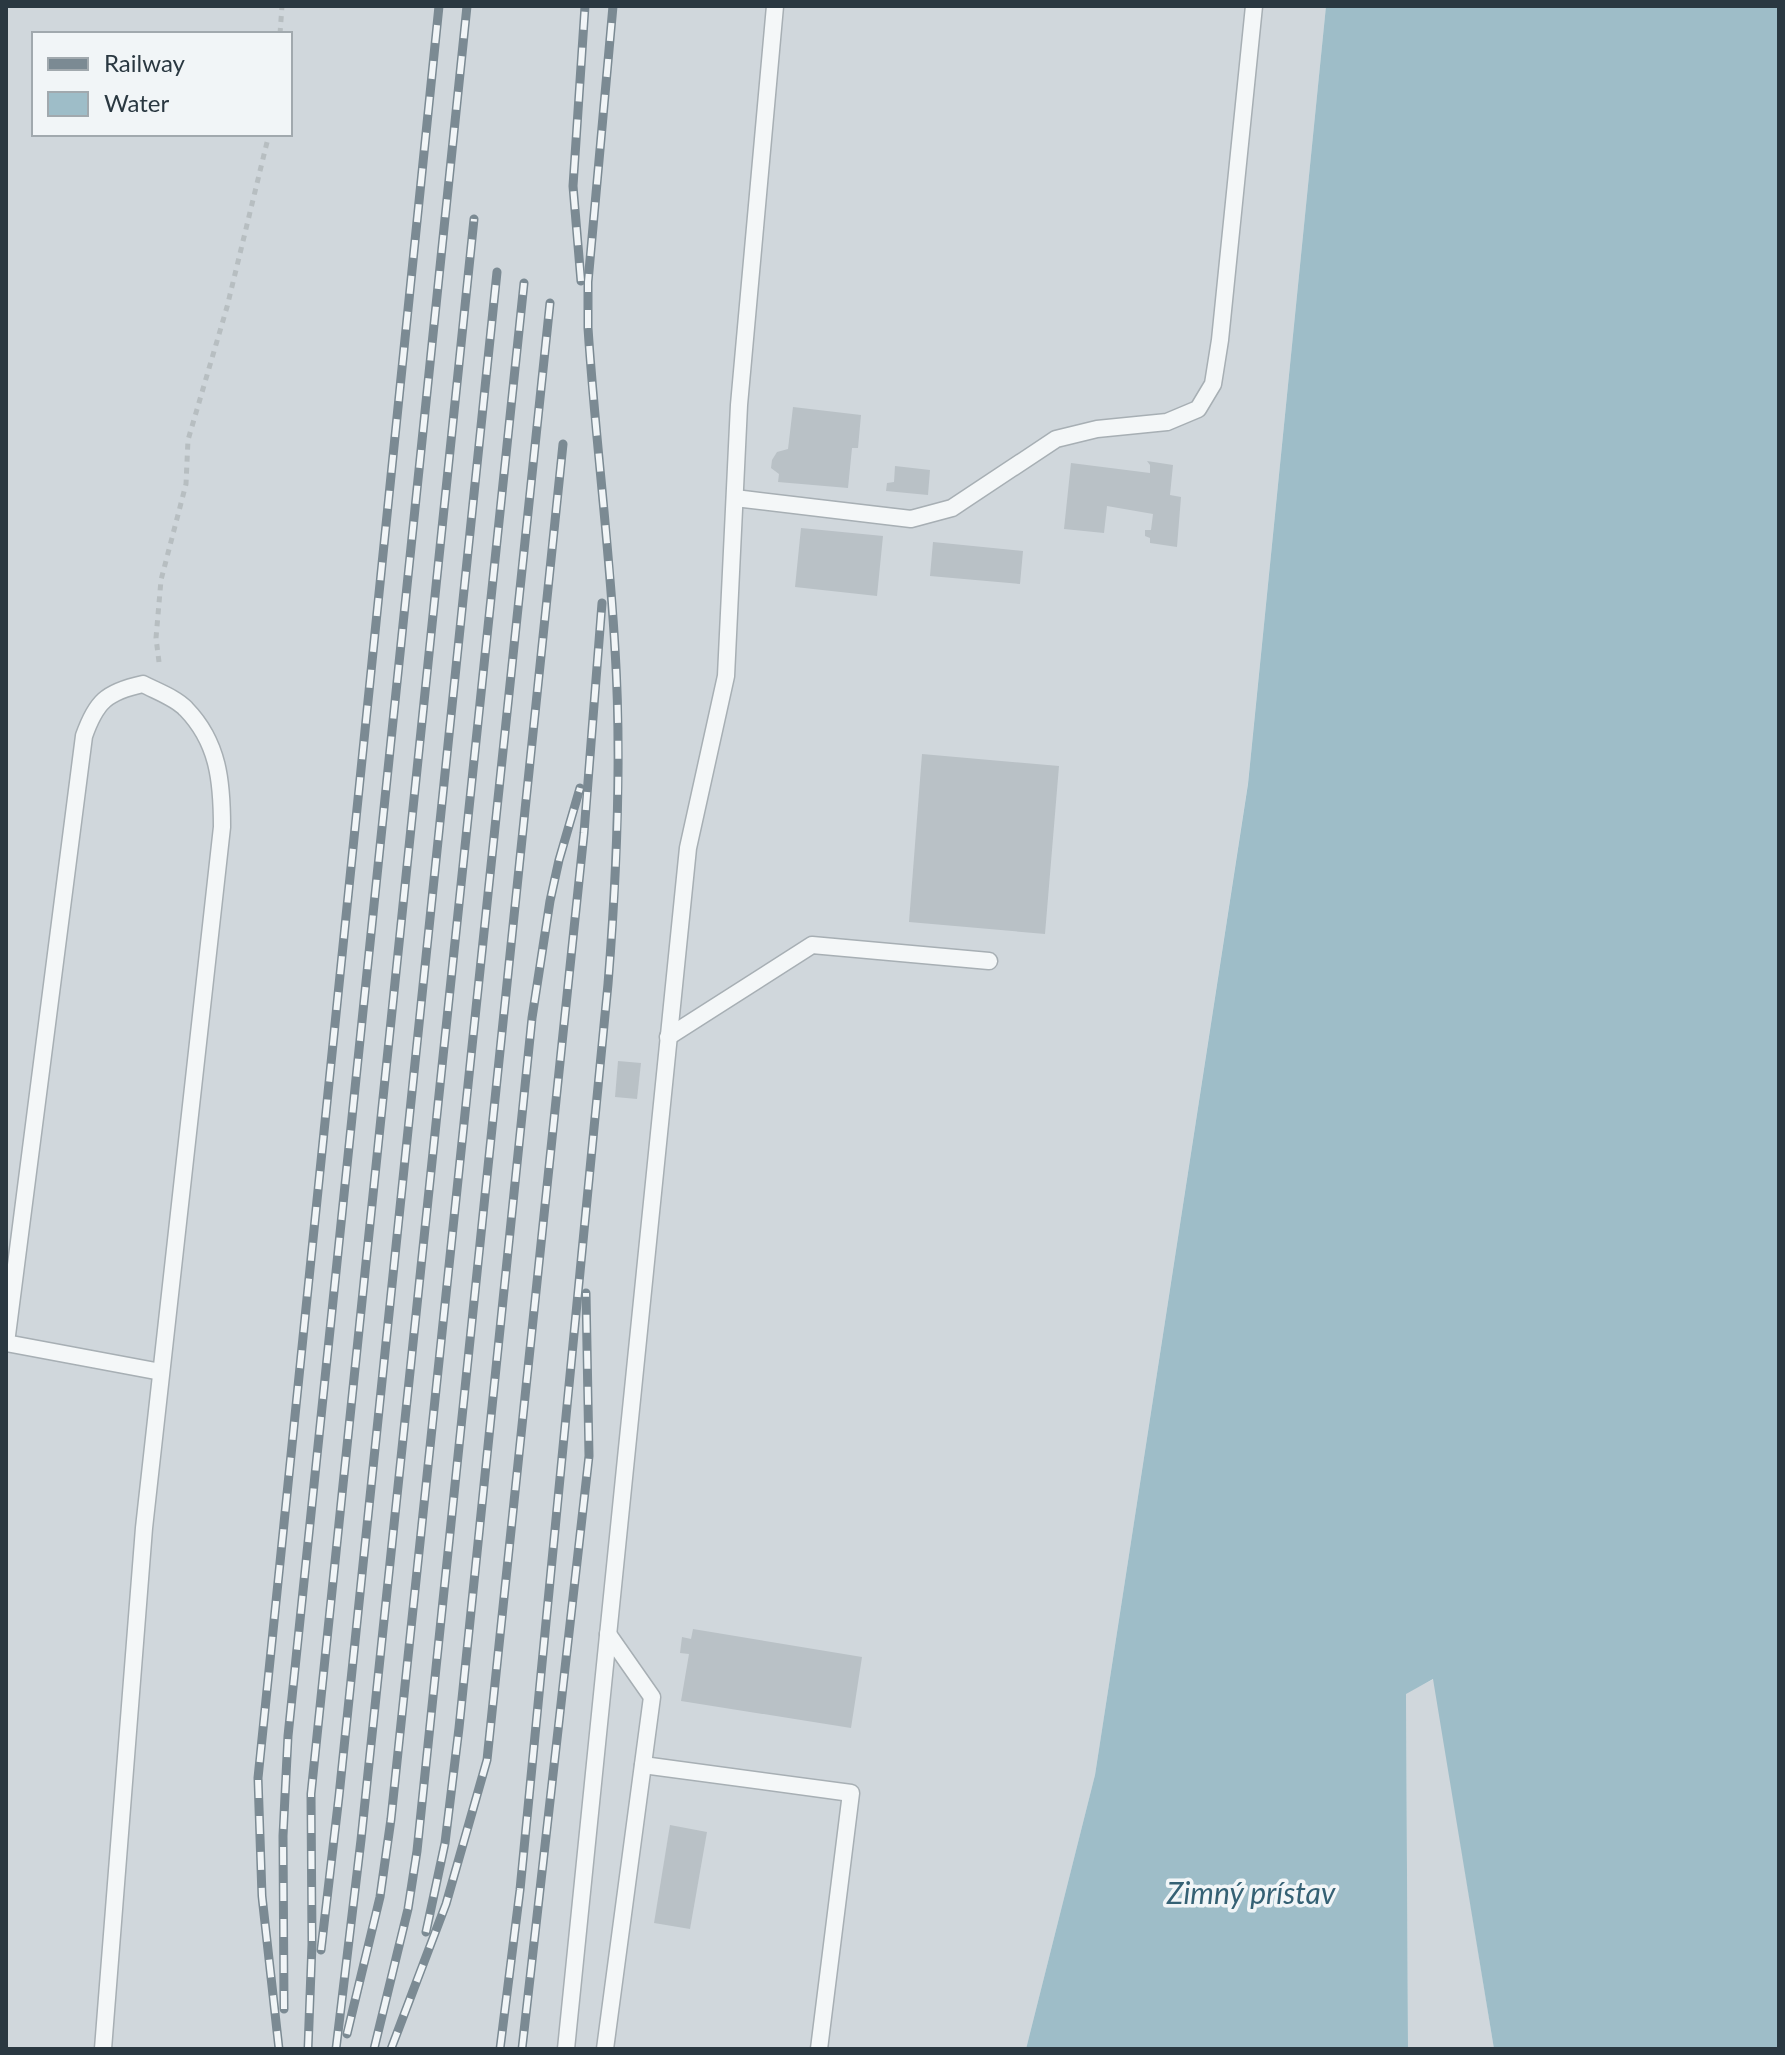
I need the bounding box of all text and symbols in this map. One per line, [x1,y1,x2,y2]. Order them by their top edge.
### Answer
legend [32,32,292,136]
text: Railway [104,48,186,77]
text: Water [104,88,169,117]
water label: Zimný prístav [1166,1874,1336,1910]

